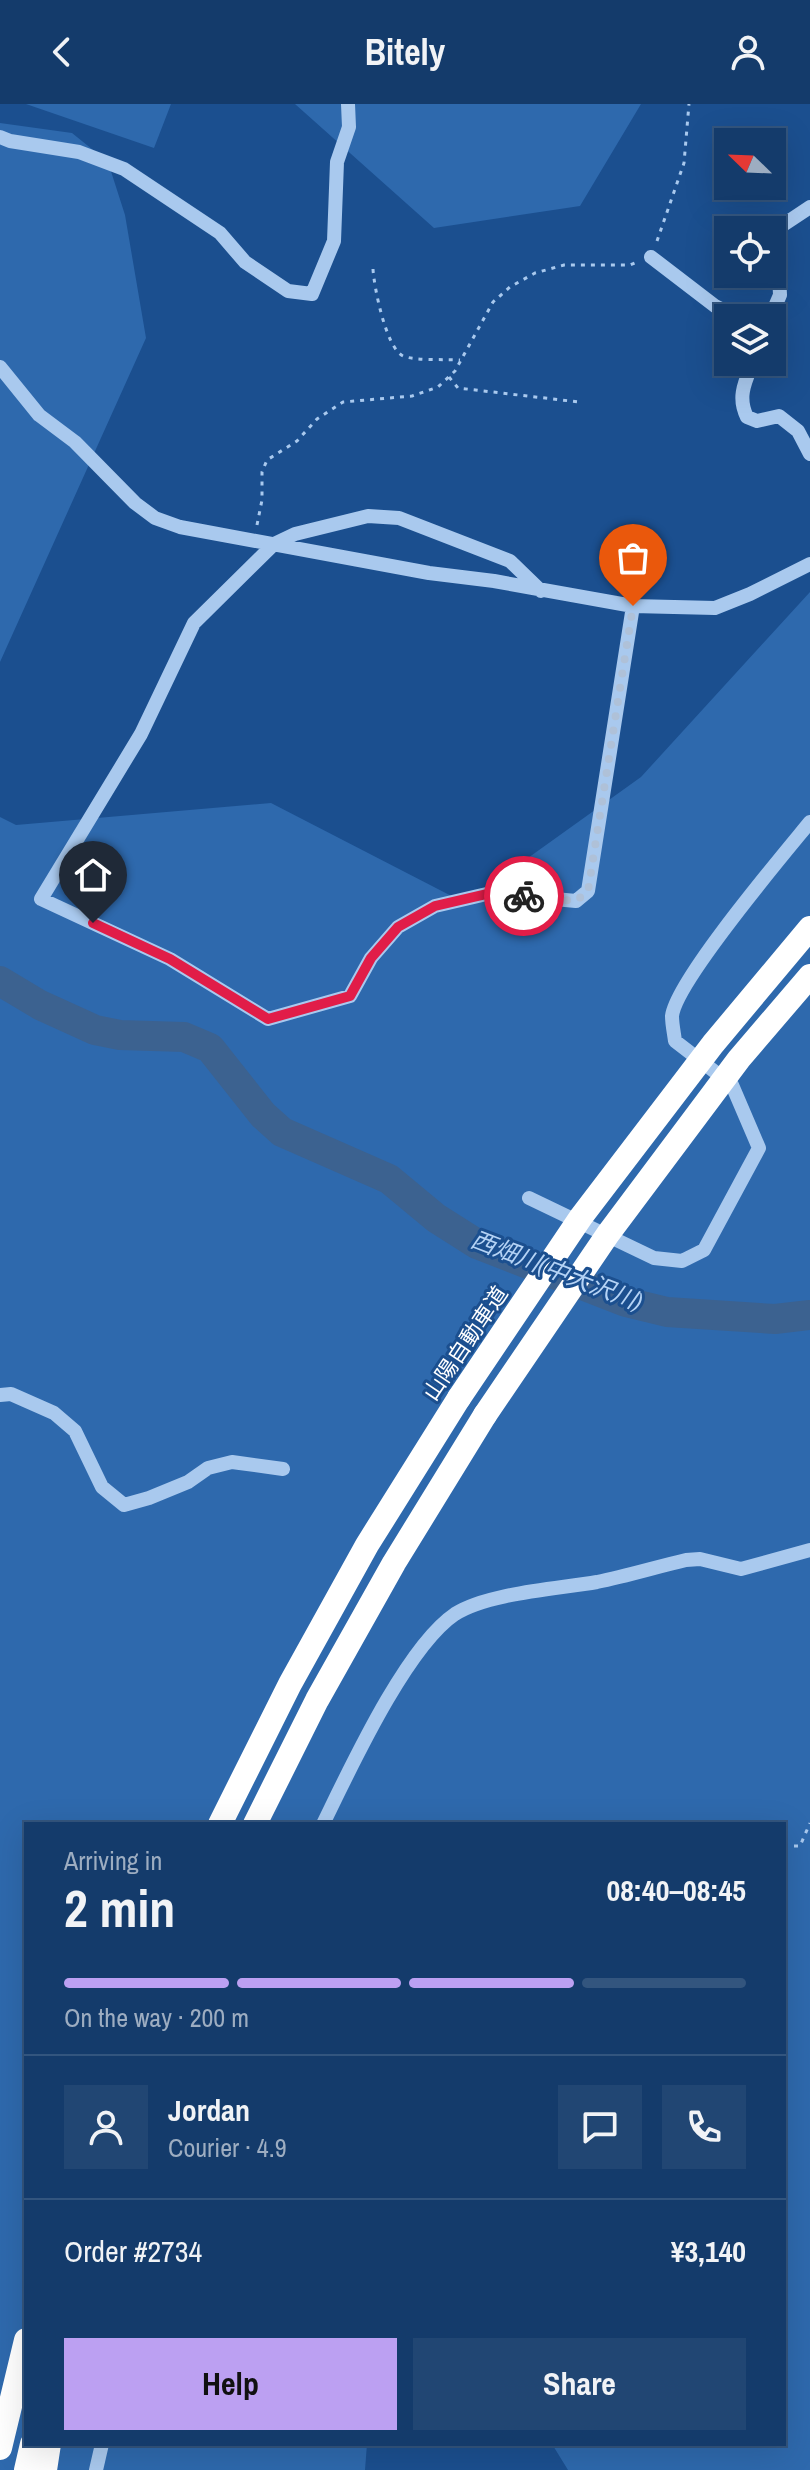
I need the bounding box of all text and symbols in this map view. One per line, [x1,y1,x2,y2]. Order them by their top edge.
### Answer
text: Bitely [365,28,445,76]
icon: back [40,30,84,74]
icon: person [726,30,770,74]
north arrow [714,128,786,200]
map controls [714,128,786,376]
button: locate [714,216,786,288]
button: layers [714,304,786,376]
pin [599,524,667,606]
icon: bag [611,536,655,580]
pin [59,841,127,923]
icon: home [71,853,115,897]
courier [484,856,564,936]
icon: bike [502,874,546,918]
water label: 西畑川(中大沢川) [467,1223,647,1317]
street label: 山陽自動車道 [416,1280,514,1406]
text: Arriving in [64,1843,162,1878]
text: 08:40–08:45 [607,1870,746,1910]
text: 2 min [64,1873,175,1943]
text: On the way · 200 m [64,2000,249,2035]
button: person [64,2085,148,2169]
button: chat [558,2085,642,2169]
button: phone [662,2085,746,2169]
text: Jordan [168,2090,250,2130]
text: Courier · 4.9 [168,2130,287,2165]
text: Order #2734 [64,2231,202,2271]
text: ¥3,140 [671,2231,746,2271]
button: Help [64,2338,397,2430]
button: Share [413,2338,746,2430]

